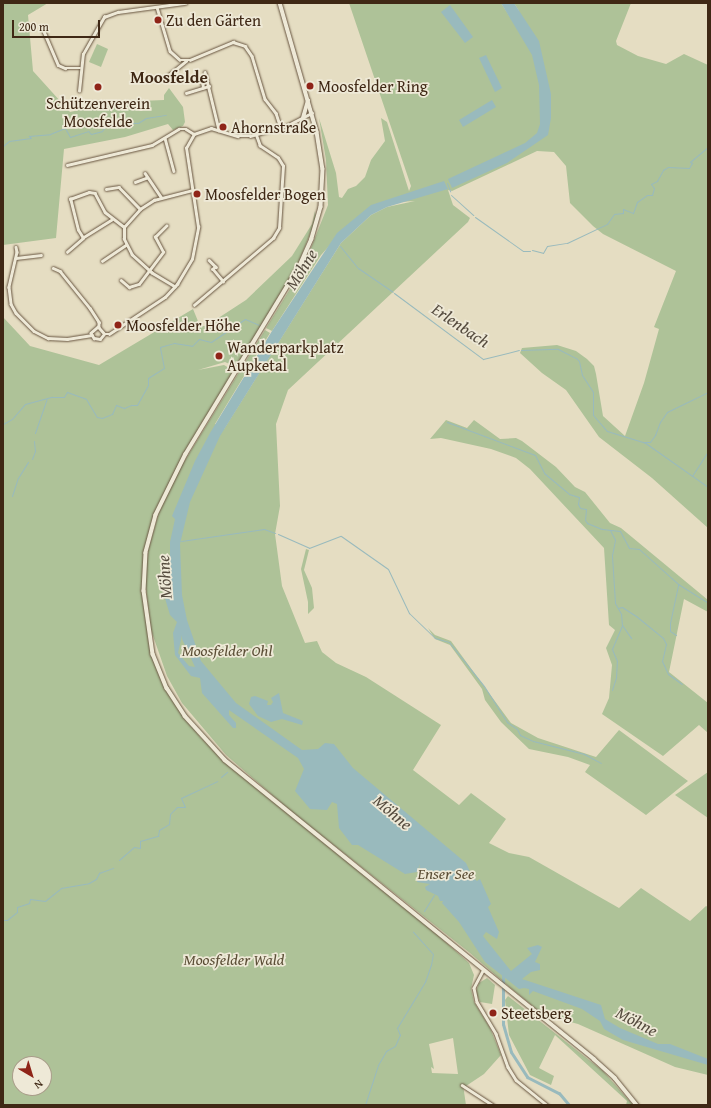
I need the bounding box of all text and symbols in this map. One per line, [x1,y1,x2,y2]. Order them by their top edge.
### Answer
place label: Zu den Gärten [166,10,261,30]
scale bar [14,12,102,38]
marker: Zu den Gärten [153,15,163,25]
text: 200 m [19,18,49,35]
district label: Moosfelde [130,67,208,87]
place label: Moosfelder Ring [318,76,428,96]
marker: Moosfelder Ring [305,81,315,91]
marker: Schützenverein Moosfelde [93,82,103,92]
place label: Schützenverein Moosfelde [46,93,150,131]
place label: Ahornstraße [231,117,316,137]
marker: Ahornstraße [218,122,228,132]
place label: Moosfelder Bogen [205,184,326,204]
marker: Moosfelder Bogen [192,189,202,199]
water label: Möhne [281,245,321,293]
water label: Erlenbach [428,298,494,352]
place label: Moosfelder Höhe [126,315,240,335]
marker: Moosfelder Höhe [113,320,123,330]
place label: Wanderparkplatz Aupketal [227,337,343,375]
marker: Wanderparkplatz Aupketal [214,351,224,361]
water label: Möhne [152,554,176,600]
park label: Moosfelder Ohl [182,640,272,660]
water label: Möhne [370,790,416,834]
park label: Enser See [417,863,475,883]
park label: Moosfelder Wald [184,949,284,969]
water label: Möhne [613,1002,661,1040]
place label: Steetsberg [501,1003,572,1023]
marker: Steetsberg [488,1008,498,1018]
north arrow [12,1056,52,1096]
text: N [31,1076,47,1093]

